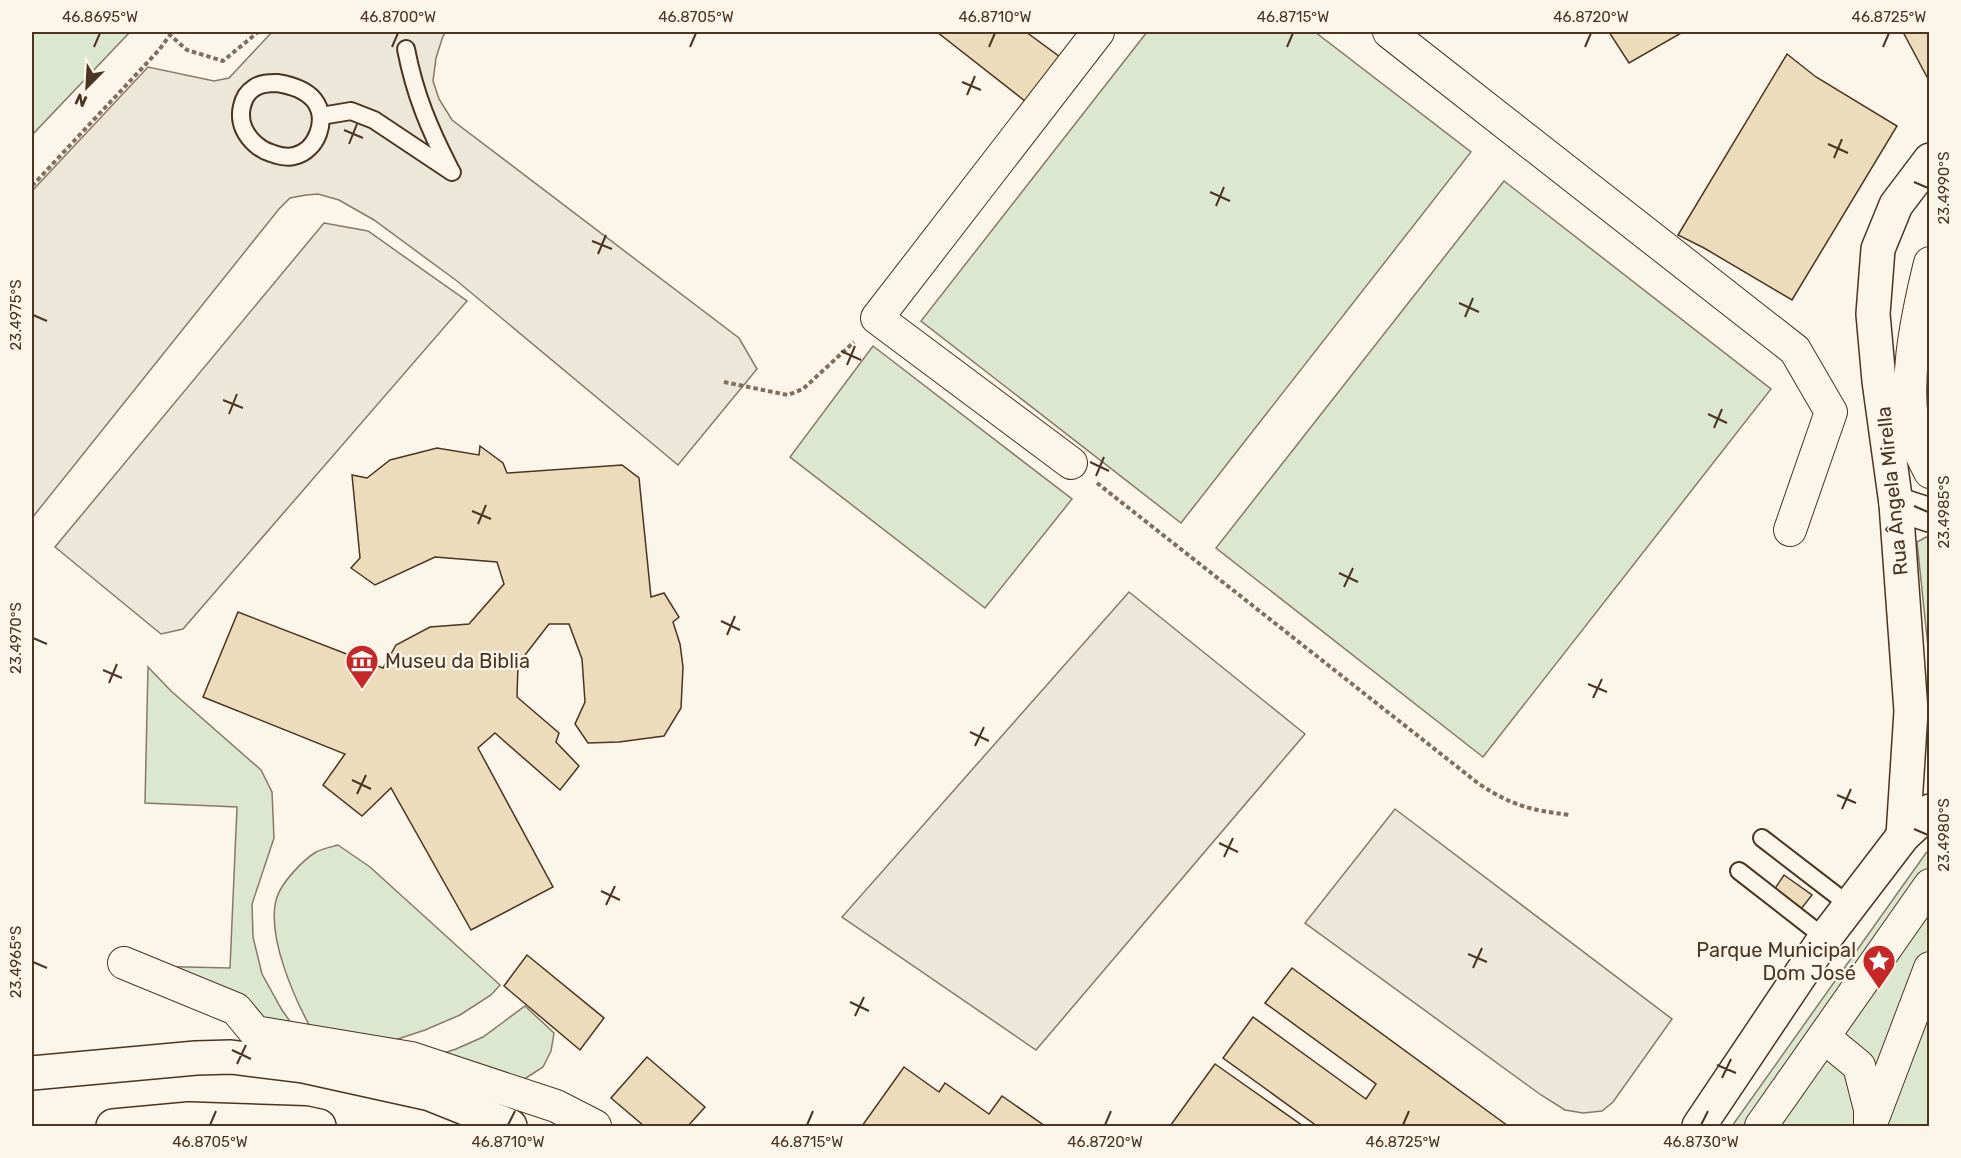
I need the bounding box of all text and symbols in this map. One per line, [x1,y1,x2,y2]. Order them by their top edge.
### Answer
text: 46.8695°W [62,8,138,26]
text: 46.8700°W [360,8,436,26]
text: 46.8705°W [658,8,734,26]
text: 46.8710°W [958,8,1032,26]
text: 46.8715°W [1257,8,1329,26]
text: 46.8720°W [1553,8,1629,26]
text: 46.8725°W [1852,8,1926,26]
north arrow [57,57,117,117]
text: N [72,89,90,111]
text: 23.4990°S [1935,151,1953,225]
text: 23.4975°S [7,279,25,351]
street label: Rua Ângela Mirella [1871,405,1913,577]
text: 23.4985°S [1935,475,1953,549]
text: 23.4970°S [7,602,25,674]
museum icon: Museu da Biblia [344,643,380,690]
place label: Museu da Biblia [385,649,530,673]
text: 23.4980°S [1935,798,1953,872]
text: 23.4965°S [7,926,25,998]
place label: Parque Municipal Dom José [1696,938,1856,985]
place icon: Parque Municipal Dom José [1861,943,1897,990]
text: 46.8705°W [172,1133,248,1151]
text: 46.8710°W [471,1133,545,1151]
text: 46.8715°W [771,1133,843,1151]
text: 46.8720°W [1067,1133,1143,1151]
text: 46.8725°W [1366,1133,1440,1151]
text: 46.8730°W [1663,1133,1739,1151]

